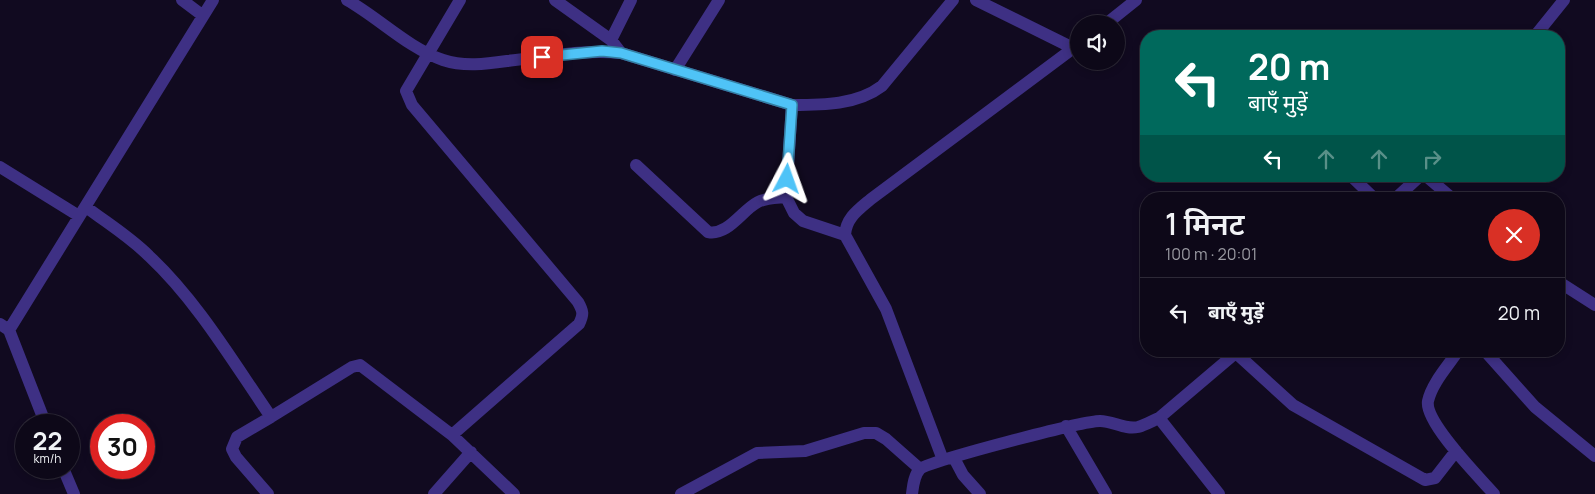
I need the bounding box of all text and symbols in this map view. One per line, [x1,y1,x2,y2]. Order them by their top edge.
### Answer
map controls [1070,15,1125,70]
button: sound [1070,15,1125,70]
pin [521,36,563,78]
icon: arrive [528,43,556,71]
text: 20 m [1248,43,1330,91]
icon: left [1165,50,1230,115]
text: बाएँ मुड़ें [1248,88,1308,118]
icon: left [1259,145,1287,173]
icon: ahead [1312,145,1340,173]
icon: ahead [1365,145,1393,173]
icon: right [1418,145,1446,173]
position arrow [760,152,812,204]
text: 1 मिनट [1165,203,1245,244]
button: close [1488,209,1540,261]
text: 100 m · 20:01 [1165,243,1257,265]
icon: left [1165,299,1193,327]
text: बाएँ मुड़ें [1208,299,1264,325]
text: 20 m [1498,300,1540,326]
speed limit sign: 30 [90,414,155,479]
text: 22 [33,423,62,458]
text: km/h [34,450,61,467]

